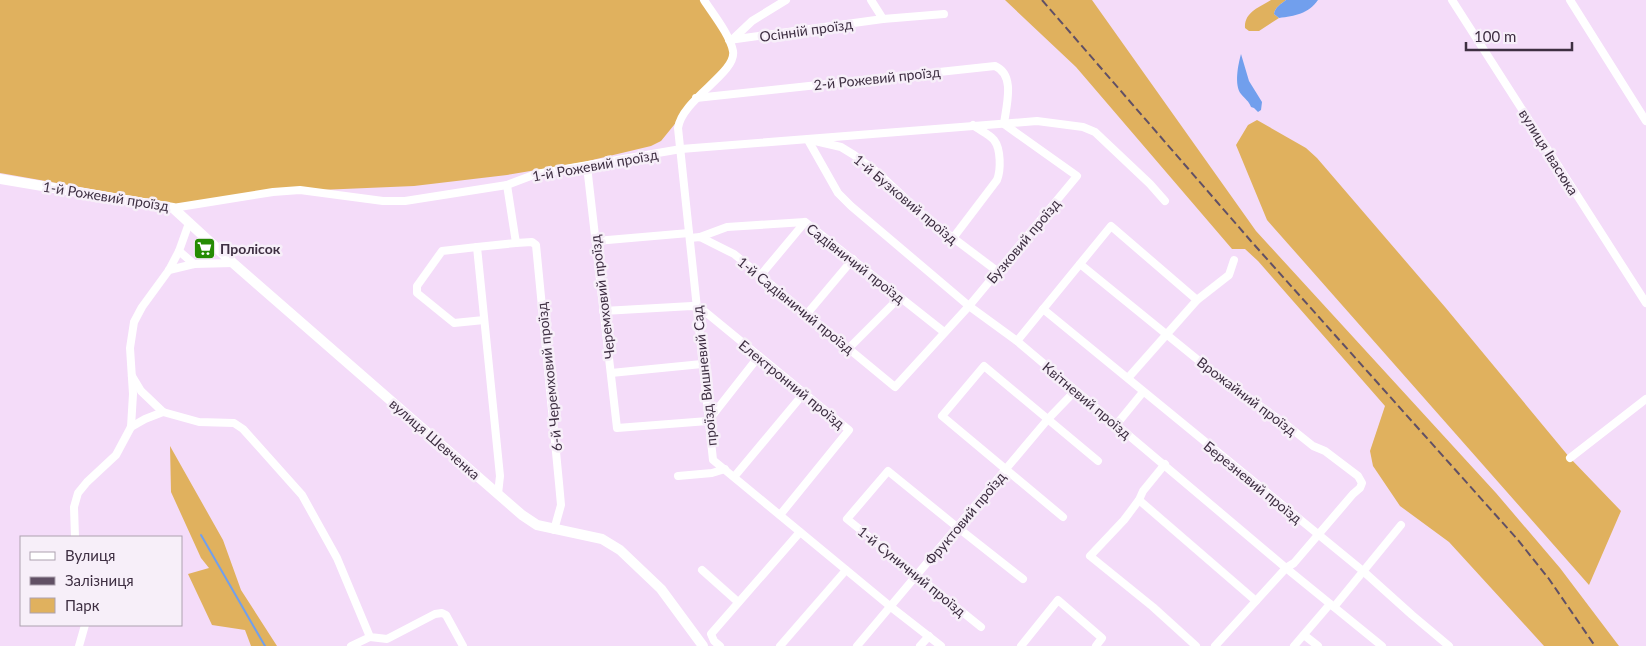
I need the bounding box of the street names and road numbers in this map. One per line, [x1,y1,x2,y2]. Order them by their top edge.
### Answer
street label: Осінній проїзд [758,15,854,45]
street label: 2-й Рожевий проїзд [813,63,942,93]
street label: вулиця Івасюка [1516,106,1582,198]
street label: 1-й Рожевий проїзд [531,146,660,184]
street label: 1-й Бузковий проїзд [851,151,962,248]
street label: 1-й Рожевий проїзд [42,178,171,214]
street label: Бузковий проїзд [983,195,1064,287]
street label: Садівничий проїзд [803,219,909,307]
street label: Черемховий проїзд [586,234,618,360]
street label: 1-й Садівничий проїзд [734,253,858,357]
street label: 6-й Черемховий проїзд [533,301,565,452]
street label: проїзд Вишневий Сад [688,305,720,447]
street label: Електронний проїзд [736,336,849,432]
street label: Врожайний проїзд [1194,353,1300,439]
street label: Квітневий проїзд [1039,358,1135,442]
street label: вулиця Шевченка [386,395,484,483]
street label: Березневий проїзд [1200,437,1306,527]
street label: Фруктовий проїзд [921,468,1009,568]
street label: 1-й Суничний проїзд [855,522,970,620]

